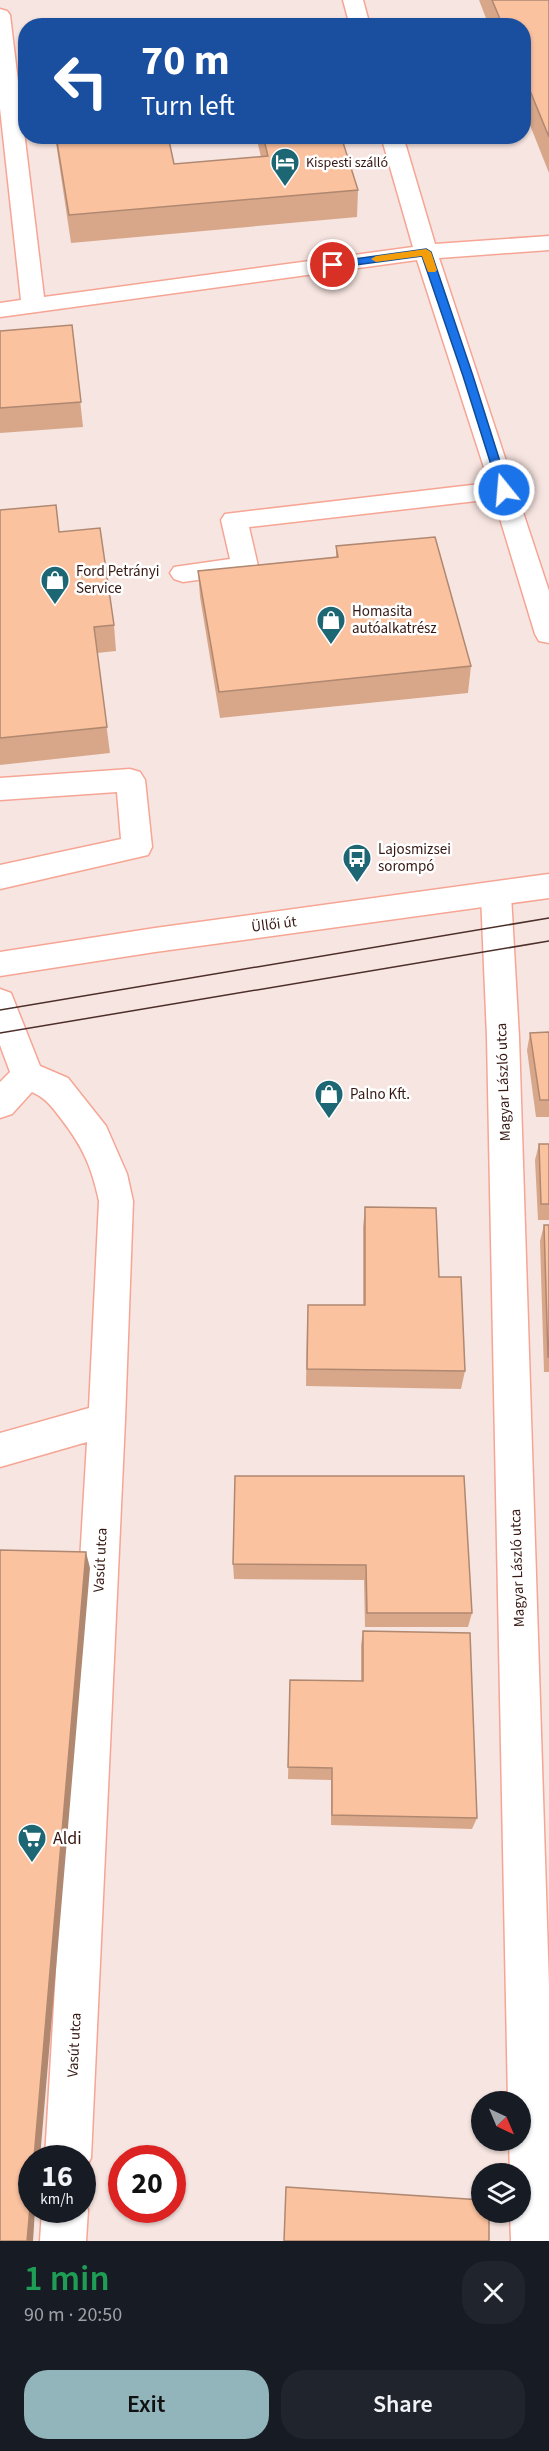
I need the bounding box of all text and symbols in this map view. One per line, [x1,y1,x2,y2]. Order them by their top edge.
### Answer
text: 70 m [141,31,230,91]
icon: left [42,42,120,120]
text: Turn left [141,87,235,126]
hotel icon: Kispesti szálló [269,146,301,188]
place label: Kispesti szálló [306,153,388,173]
pin [307,239,358,290]
icon: arrive [316,248,349,281]
position arrow [472,458,536,522]
place label: Ford Petrányi Service [76,561,160,599]
shop icon: Ford Petrányi Service [39,564,71,606]
place label: Homasita autóalkatrész [352,601,437,639]
shop icon: Homasita autóalkatrész [315,604,347,646]
place label: Lajosmizsei sorompó [378,839,451,877]
bus stop icon: Lajosmizsei sorompó [341,842,373,884]
street label: Üllői út [250,911,298,938]
street label: Magyar László utca [491,1022,516,1142]
shop icon: Palno Kft. [313,1078,345,1120]
place label: Palno Kft. [350,1084,410,1105]
street label: Magyar László utca [505,1508,530,1628]
street label: Vasút utca [88,1527,113,1593]
supermarket icon: Aldi [16,1822,48,1864]
place label: Aldi [53,1826,82,1851]
street label: Vasút utca [62,2012,87,2078]
north arrow [471,2091,531,2151]
map controls [471,2091,531,2223]
speed limit sign: 20 [108,2145,186,2223]
text: 16 [41,2155,73,2198]
button: layers [471,2163,531,2223]
text: km/h [40,2189,74,2210]
text: 1 min [24,2253,110,2304]
button: close [462,2261,525,2324]
text: 90 m · 20:50 [24,2301,122,2329]
button: Exit [24,2370,269,2439]
button: Share [281,2370,525,2439]

